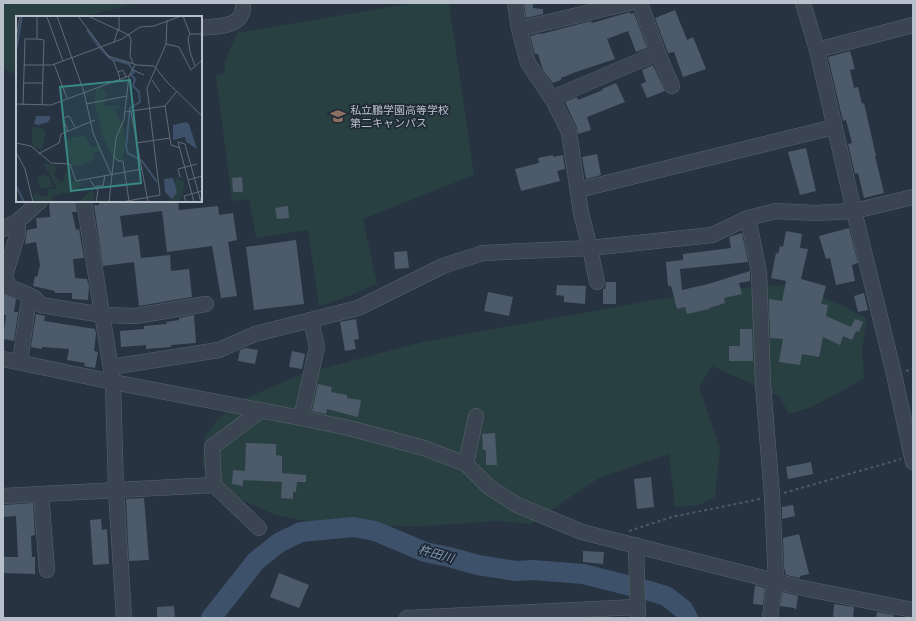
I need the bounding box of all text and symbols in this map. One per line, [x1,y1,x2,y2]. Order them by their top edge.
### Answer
inset map [16,16,202,202]
place label: 私立鵬学園高等学校 第二キャンパス [350,103,449,130]
school or university icon: 私立鵬学園高等学校 第二キャンパス [329,107,347,125]
water label: 杵田川 [417,541,457,566]

